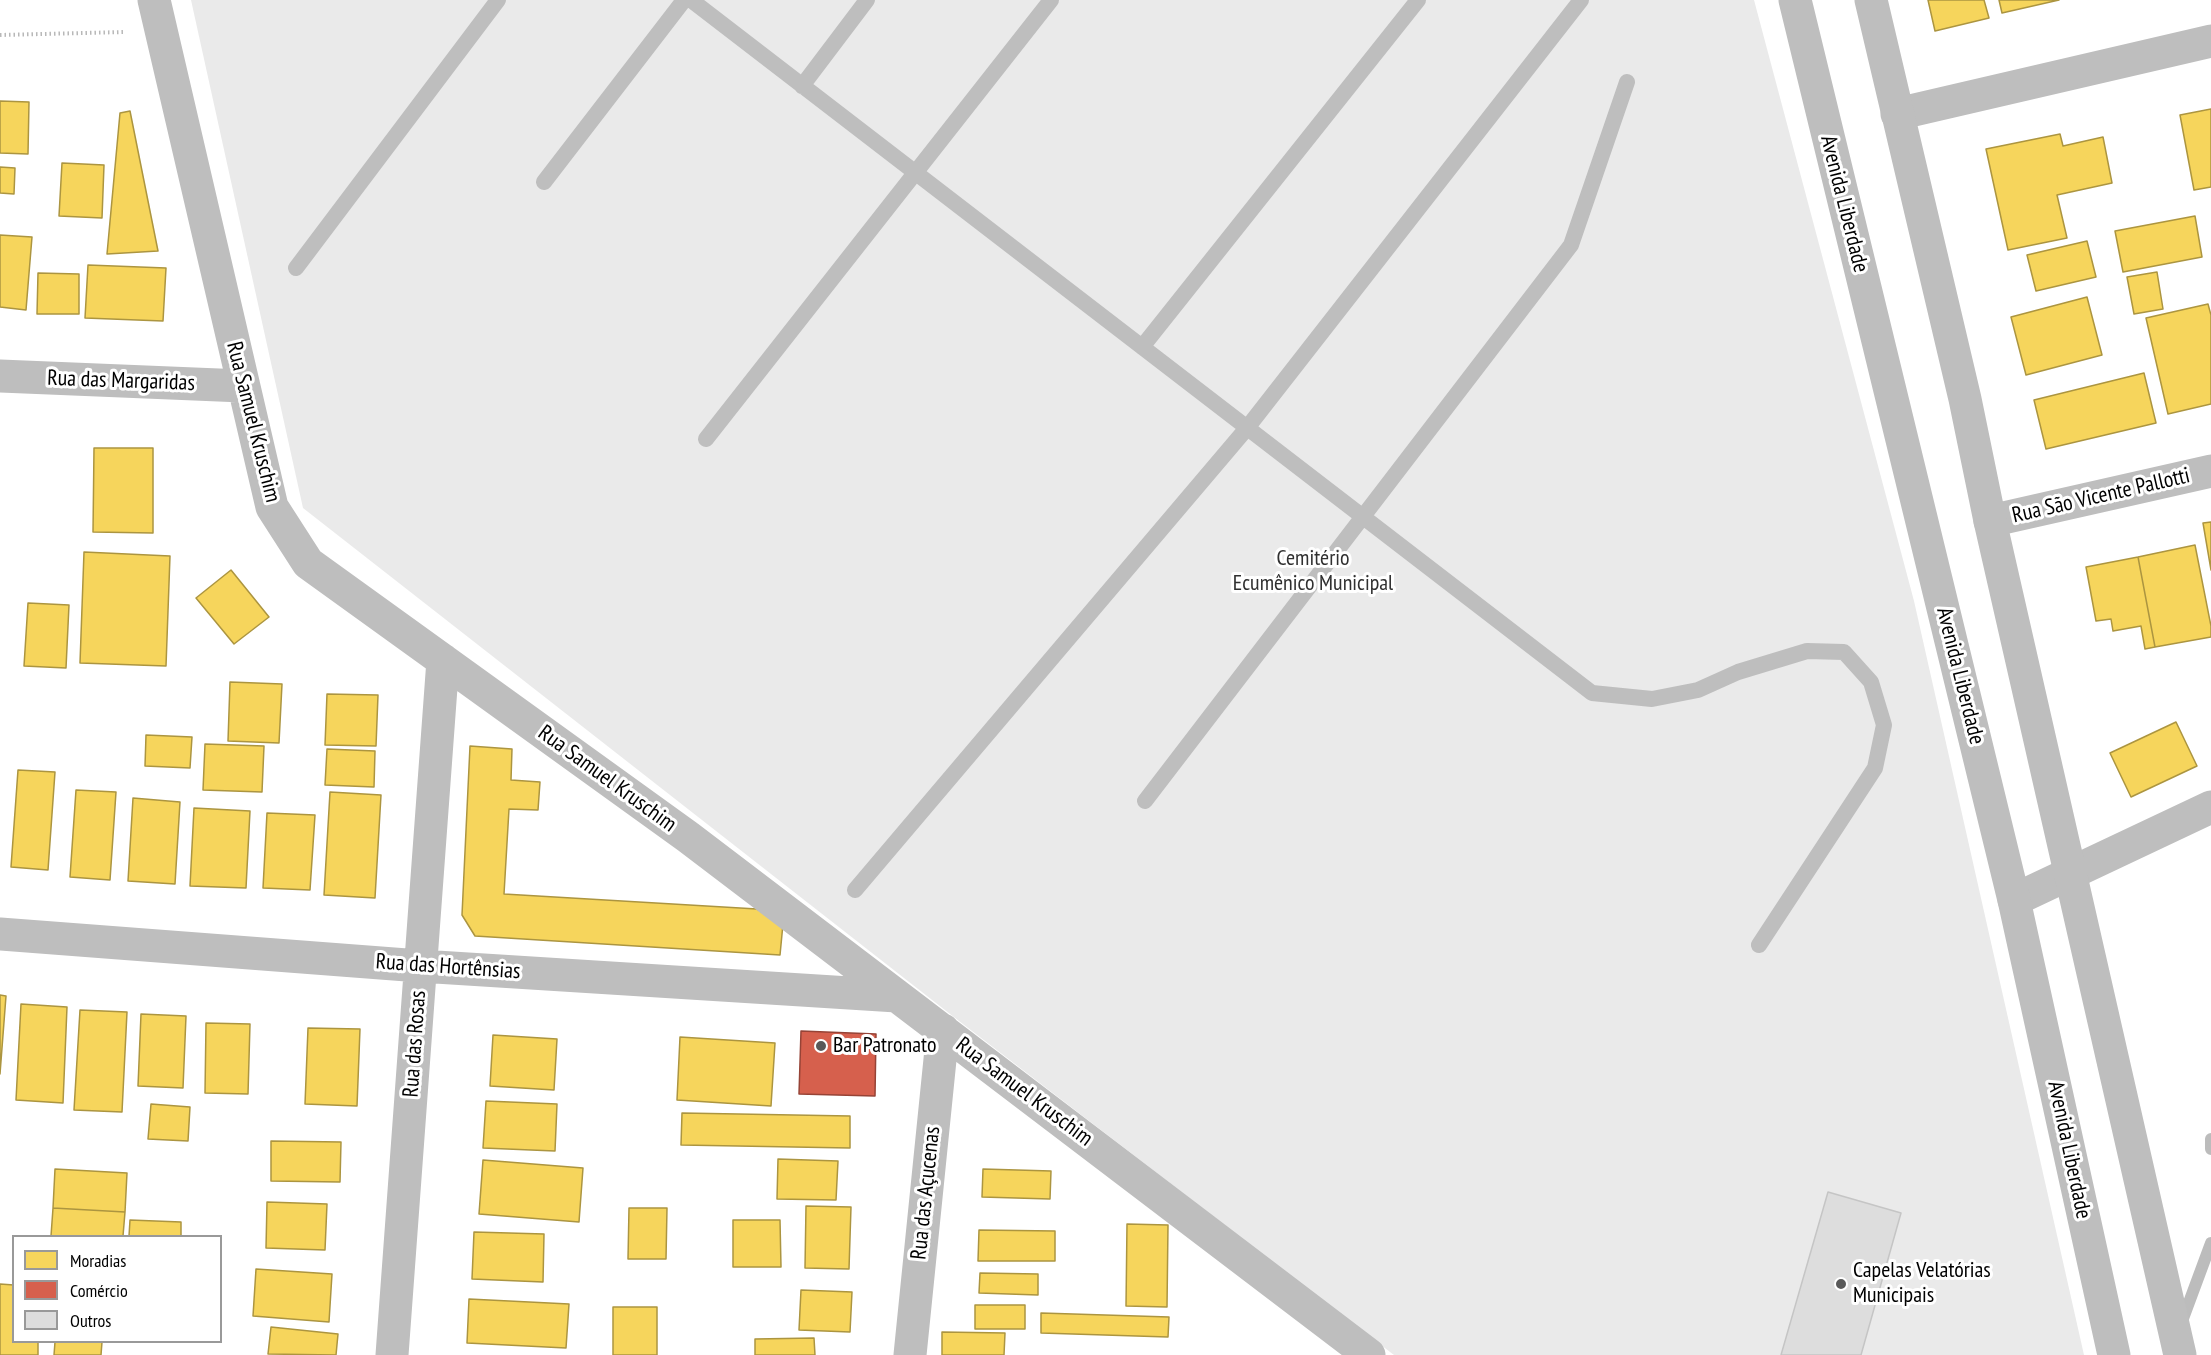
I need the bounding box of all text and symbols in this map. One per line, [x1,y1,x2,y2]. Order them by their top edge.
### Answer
street label: Avenida Liberdade [1814,133,1874,275]
street label: Rua Samuel Kruschim [220,339,286,505]
street label: Rua das Margaridas [47,365,195,397]
street label: Rua São Vicente Pallotti [2010,463,2192,529]
park label: Cemitério Ecumênico Municipal [1233,546,1393,598]
street label: Avenida Liberdade [1930,605,1990,747]
street label: Rua Samuel Kruschim [533,720,681,838]
street label: Rua das Hortênsias [375,949,521,985]
street label: Rua das Rosas [398,990,432,1098]
street label: Rua Samuel Kruschim [950,1032,1098,1152]
place label: Bar Patronato [833,1033,936,1059]
marker: Bar Patronato [814,1039,828,1053]
street label: Avenida Liberdade [2042,1079,2096,1221]
street label: Rua das Açucenas [906,1125,946,1261]
legend [12,1235,222,1343]
text: Moradias [70,1249,126,1272]
place label: Capelas Velatórias Municipais [1853,1258,1991,1310]
marker: Capelas Velatórias Municipais [1834,1277,1848,1291]
text: Comércio [70,1279,128,1302]
text: Outros [70,1309,111,1332]

